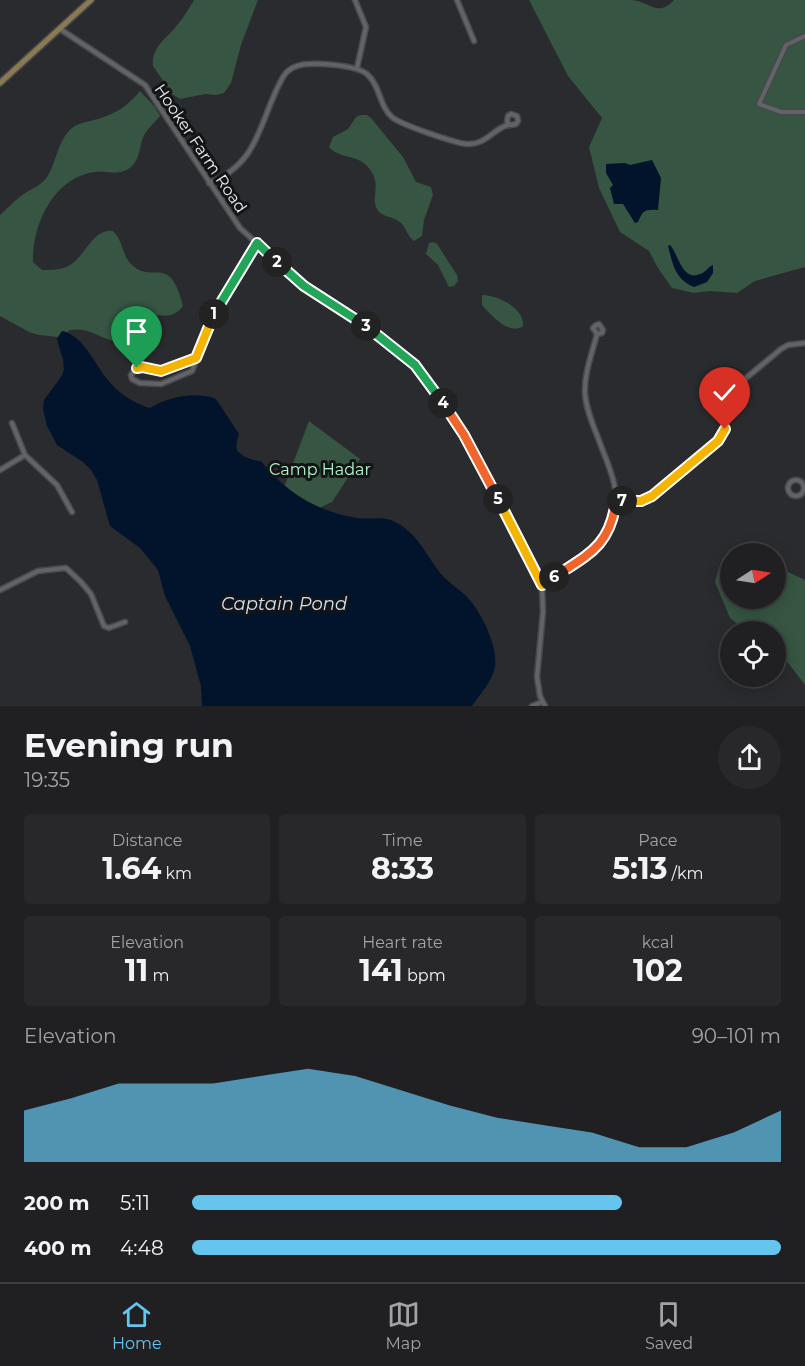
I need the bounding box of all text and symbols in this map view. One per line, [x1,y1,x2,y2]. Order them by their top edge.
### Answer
street label: Hooker Farm Road [150,80,251,216]
pin: 2 [262,247,292,277]
text: 2 [272,252,282,271]
pin: 1 [199,299,229,329]
text: 1 [211,304,217,323]
pin [111,306,162,368]
pin: 3 [351,311,381,341]
icon: arrive [120,315,153,348]
text: 3 [361,316,371,335]
pin [699,367,750,429]
icon: check [708,376,741,409]
pin: 4 [428,388,458,418]
text: 4 [437,393,449,412]
park label: Camp Hadar [269,460,371,479]
pin: 5 [483,484,513,514]
pin: 7 [607,486,637,516]
text: 5 [493,489,503,508]
text: 7 [617,491,627,510]
north arrow [720,543,786,609]
map controls [720,543,786,687]
pin: 6 [539,562,569,592]
text: 6 [549,567,559,586]
water label: Captain Pond [221,593,348,615]
button: locate [720,621,786,687]
text: Evening run [24,725,234,765]
button: share [718,726,781,789]
text: 19:35 [24,768,70,792]
text: Distance [112,831,182,850]
text: Time [382,831,423,850]
text: Pace [638,831,677,850]
text: 1.64 [102,850,161,887]
text: 8:33 [371,850,434,887]
text: 5:13 [612,850,667,887]
text: km [161,864,192,883]
text: /km [667,864,703,883]
text: Elevation [110,933,184,952]
text: Heart rate [362,933,443,952]
text: kcal [642,933,674,952]
text: 11 [125,952,148,989]
text: 141 [359,952,403,989]
text: 102 [633,952,683,989]
text: m [148,966,170,985]
text: bpm [403,966,446,985]
text: Elevation [24,1024,116,1048]
text: 90–101 m [692,1024,781,1048]
text: 200 m [24,1191,90,1215]
text: 5:11 [120,1191,150,1215]
text: 400 m [24,1236,92,1260]
text: 4:48 [120,1236,164,1260]
tab: Home [112,1298,162,1353]
tab: Map [386,1298,421,1353]
tab: Saved [645,1298,693,1353]

